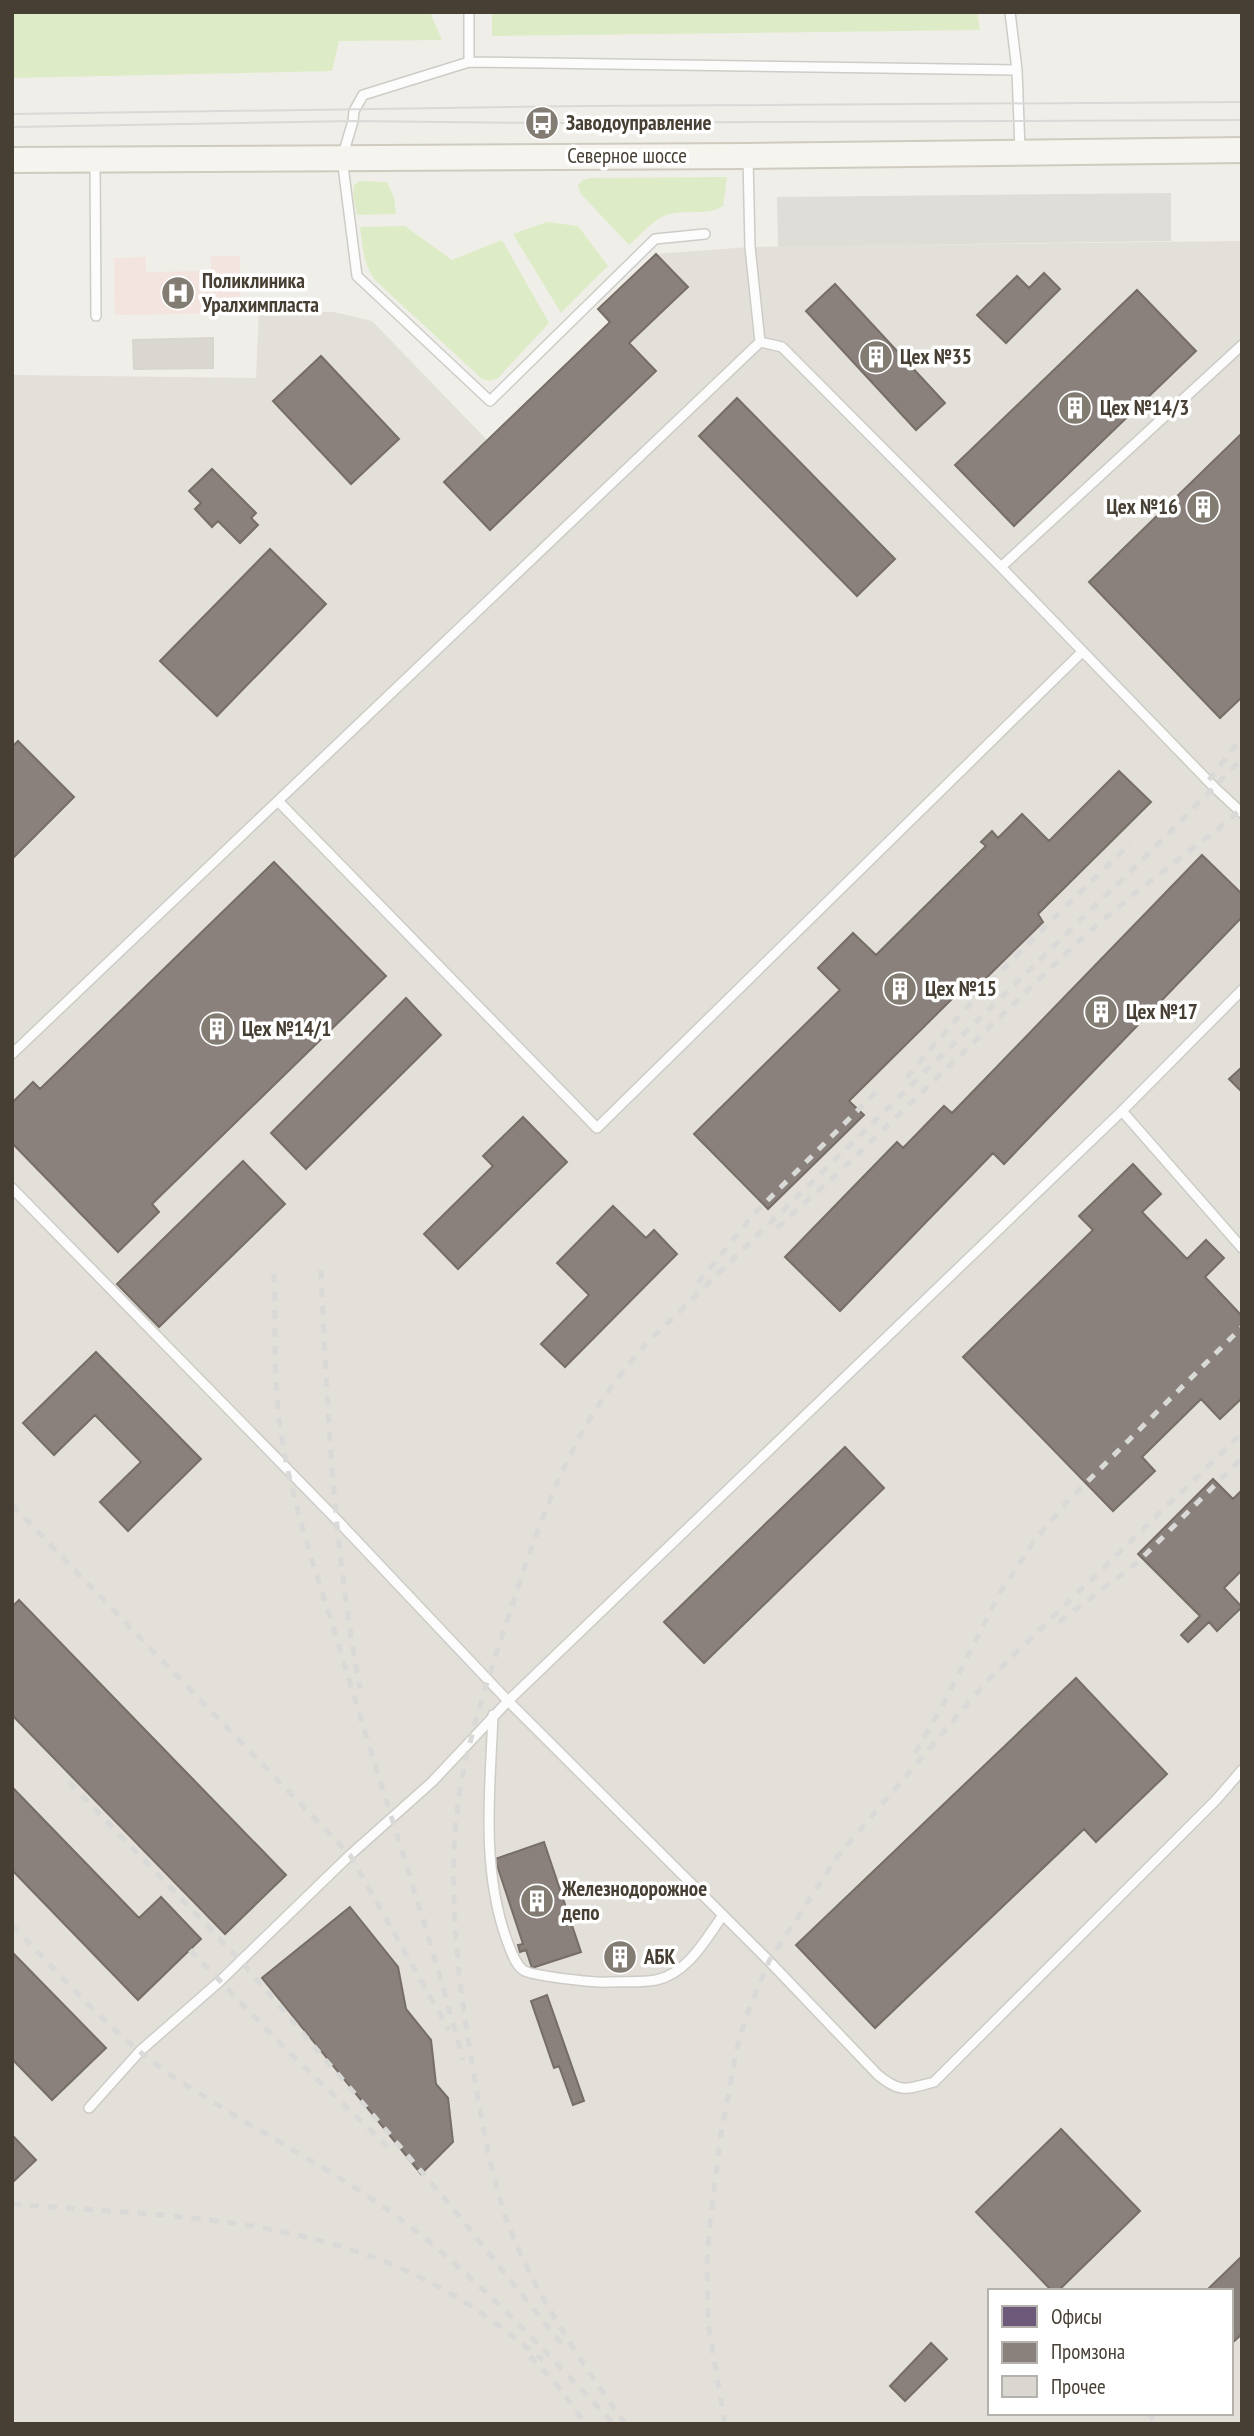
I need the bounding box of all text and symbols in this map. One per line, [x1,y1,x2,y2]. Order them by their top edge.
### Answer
bus stop icon: Заводоуправление [523,104,561,142]
place label: Заводоуправление [566,109,711,136]
street label: Северное шоссе [567,142,687,169]
place label: Поликлиника Уралхимпласта [201,267,319,318]
hospital icon: Поликлиника Уралхимпласта [159,274,197,312]
building icon: Цех №35 [857,338,895,376]
place label: Цех №35 [900,343,972,370]
building icon: Цех №14/3 [1056,389,1094,427]
place label: Цех №14/3 [1100,394,1189,421]
building icon: Цех №16 [1184,488,1222,526]
place label: Цех №16 [1106,493,1178,520]
building icon: Цех №15 [881,970,919,1008]
place label: Цех №15 [925,975,997,1002]
building icon: Цех №17 [1082,993,1120,1031]
place label: Цех №17 [1126,998,1198,1025]
building icon: Цех №14/1 [198,1010,236,1048]
place label: Цех №14/1 [242,1015,331,1042]
place label: Железнодорожное депо [561,1875,707,1926]
building icon: Железнодорожное депо [518,1882,556,1920]
building icon: АБК [601,1938,639,1976]
place label: АБК [643,1943,676,1970]
legend [988,2289,1233,2415]
text: Офисы [1051,2303,1102,2330]
text: Промзона [1051,2338,1125,2365]
text: Прочее [1051,2373,1106,2400]

